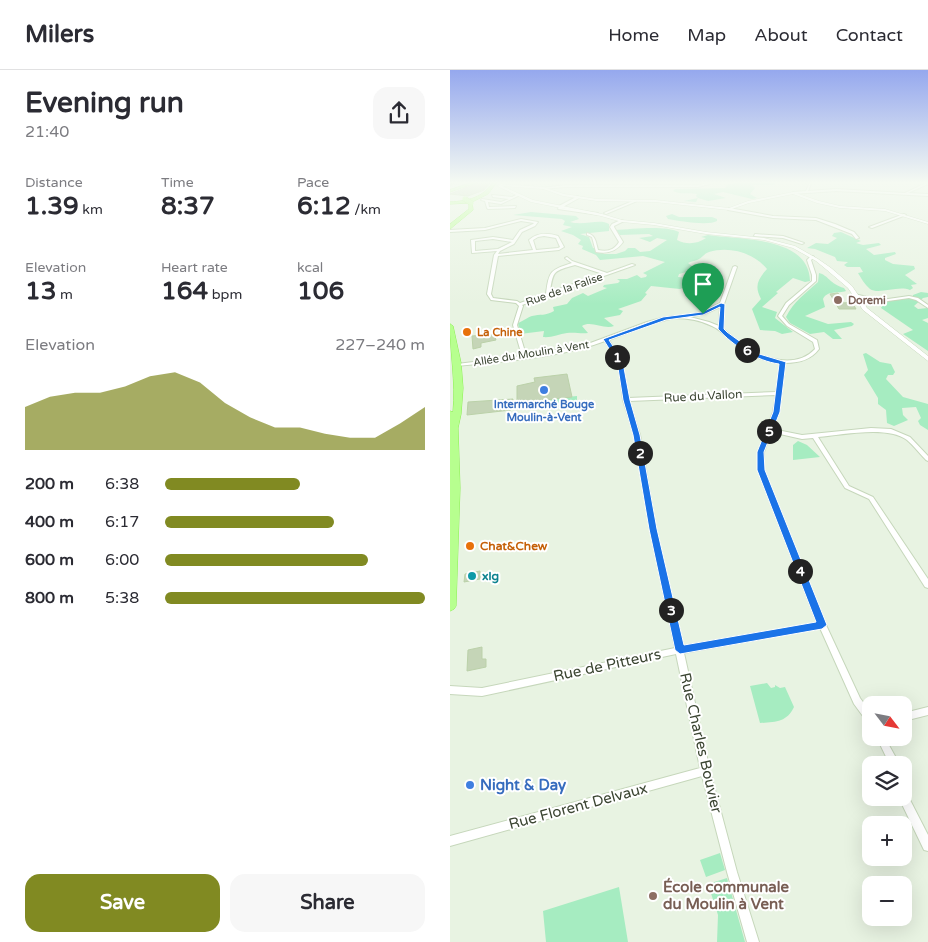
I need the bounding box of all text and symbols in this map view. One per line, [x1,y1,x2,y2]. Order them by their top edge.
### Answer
text: Milers [25,20,94,49]
text: Home [608,24,659,46]
text: Map [687,24,726,46]
text: About [754,24,808,46]
text: Contact [836,24,903,46]
text: Evening run [25,86,184,120]
button: share [373,87,425,139]
text: 21:40 [25,122,69,142]
text: Distance [25,174,83,191]
text: Time [161,174,194,191]
text: Pace [297,174,329,191]
text: 1.39 [25,191,79,221]
text: 8:37 [161,191,215,221]
text: 6:12 [297,191,351,221]
text: km [79,201,103,218]
text: /km [351,201,381,218]
text: Elevation [25,259,86,276]
text: Heart rate [161,259,228,276]
text: kcal [297,259,323,276]
pin [682,263,724,314]
street label: Rue de la Falise [524,270,604,309]
icon: arrive [689,270,717,298]
text: 13 [25,276,56,306]
text: 164 [161,276,208,306]
text: 106 [297,276,344,306]
text: m [56,286,73,303]
text: bpm [208,286,242,303]
marker: Doremi [832,294,844,306]
place label: Doremi [848,294,886,307]
marker: La Chine [461,326,473,338]
place label: La Chine [477,326,523,339]
text: Elevation [25,335,95,355]
text: 227–240 m [335,335,425,355]
street label: Allée du Moulin à Vent [472,338,590,369]
pin: 6 [734,338,760,362]
text: 6 [743,342,752,359]
pin: 1 [604,344,630,370]
text: 1 [613,349,622,366]
marker: Intermarché Bouge Moulin-à-Vent [538,384,550,396]
street label: Rue du Vallon [663,387,743,405]
place label: Intermarché Bouge Moulin-à-Vent [494,398,595,424]
pin: 5 [756,418,782,444]
text: 5 [765,423,774,440]
pin: 2 [628,440,652,466]
text: 2 [636,445,645,462]
text: 200 m [25,474,74,494]
text: 6:38 [105,474,139,494]
text: 400 m [25,512,74,532]
text: 6:17 [105,512,139,532]
place label: Chat&Chew [480,539,548,553]
marker: Chat&Chew [464,540,476,552]
text: 600 m [25,550,74,570]
text: 6:00 [105,550,139,570]
pin: 4 [788,558,812,584]
text: 4 [796,563,805,580]
place label: xlg [482,569,499,584]
marker: xlg [466,570,478,582]
text: 800 m [25,588,74,608]
text: 5:38 [105,588,139,608]
pin: 3 [658,598,684,622]
text: 3 [667,602,676,619]
street label: Rue de Pitteurs [551,645,663,685]
street label: Rue Charles Bouvier [676,671,726,815]
north arrow [862,696,912,746]
map controls [862,696,912,926]
button: layers [862,756,912,806]
place label: Night & Day [480,776,566,795]
marker: Night & Day [464,779,476,791]
street label: Rue Florent Delvaux [507,779,649,833]
button: + [862,816,912,866]
button: Save [25,874,220,932]
button: Share [230,874,425,932]
button: − [862,876,912,926]
place label: École communale du Moulin à Vent [663,877,790,913]
marker: École communale du Moulin à Vent [647,890,659,902]

